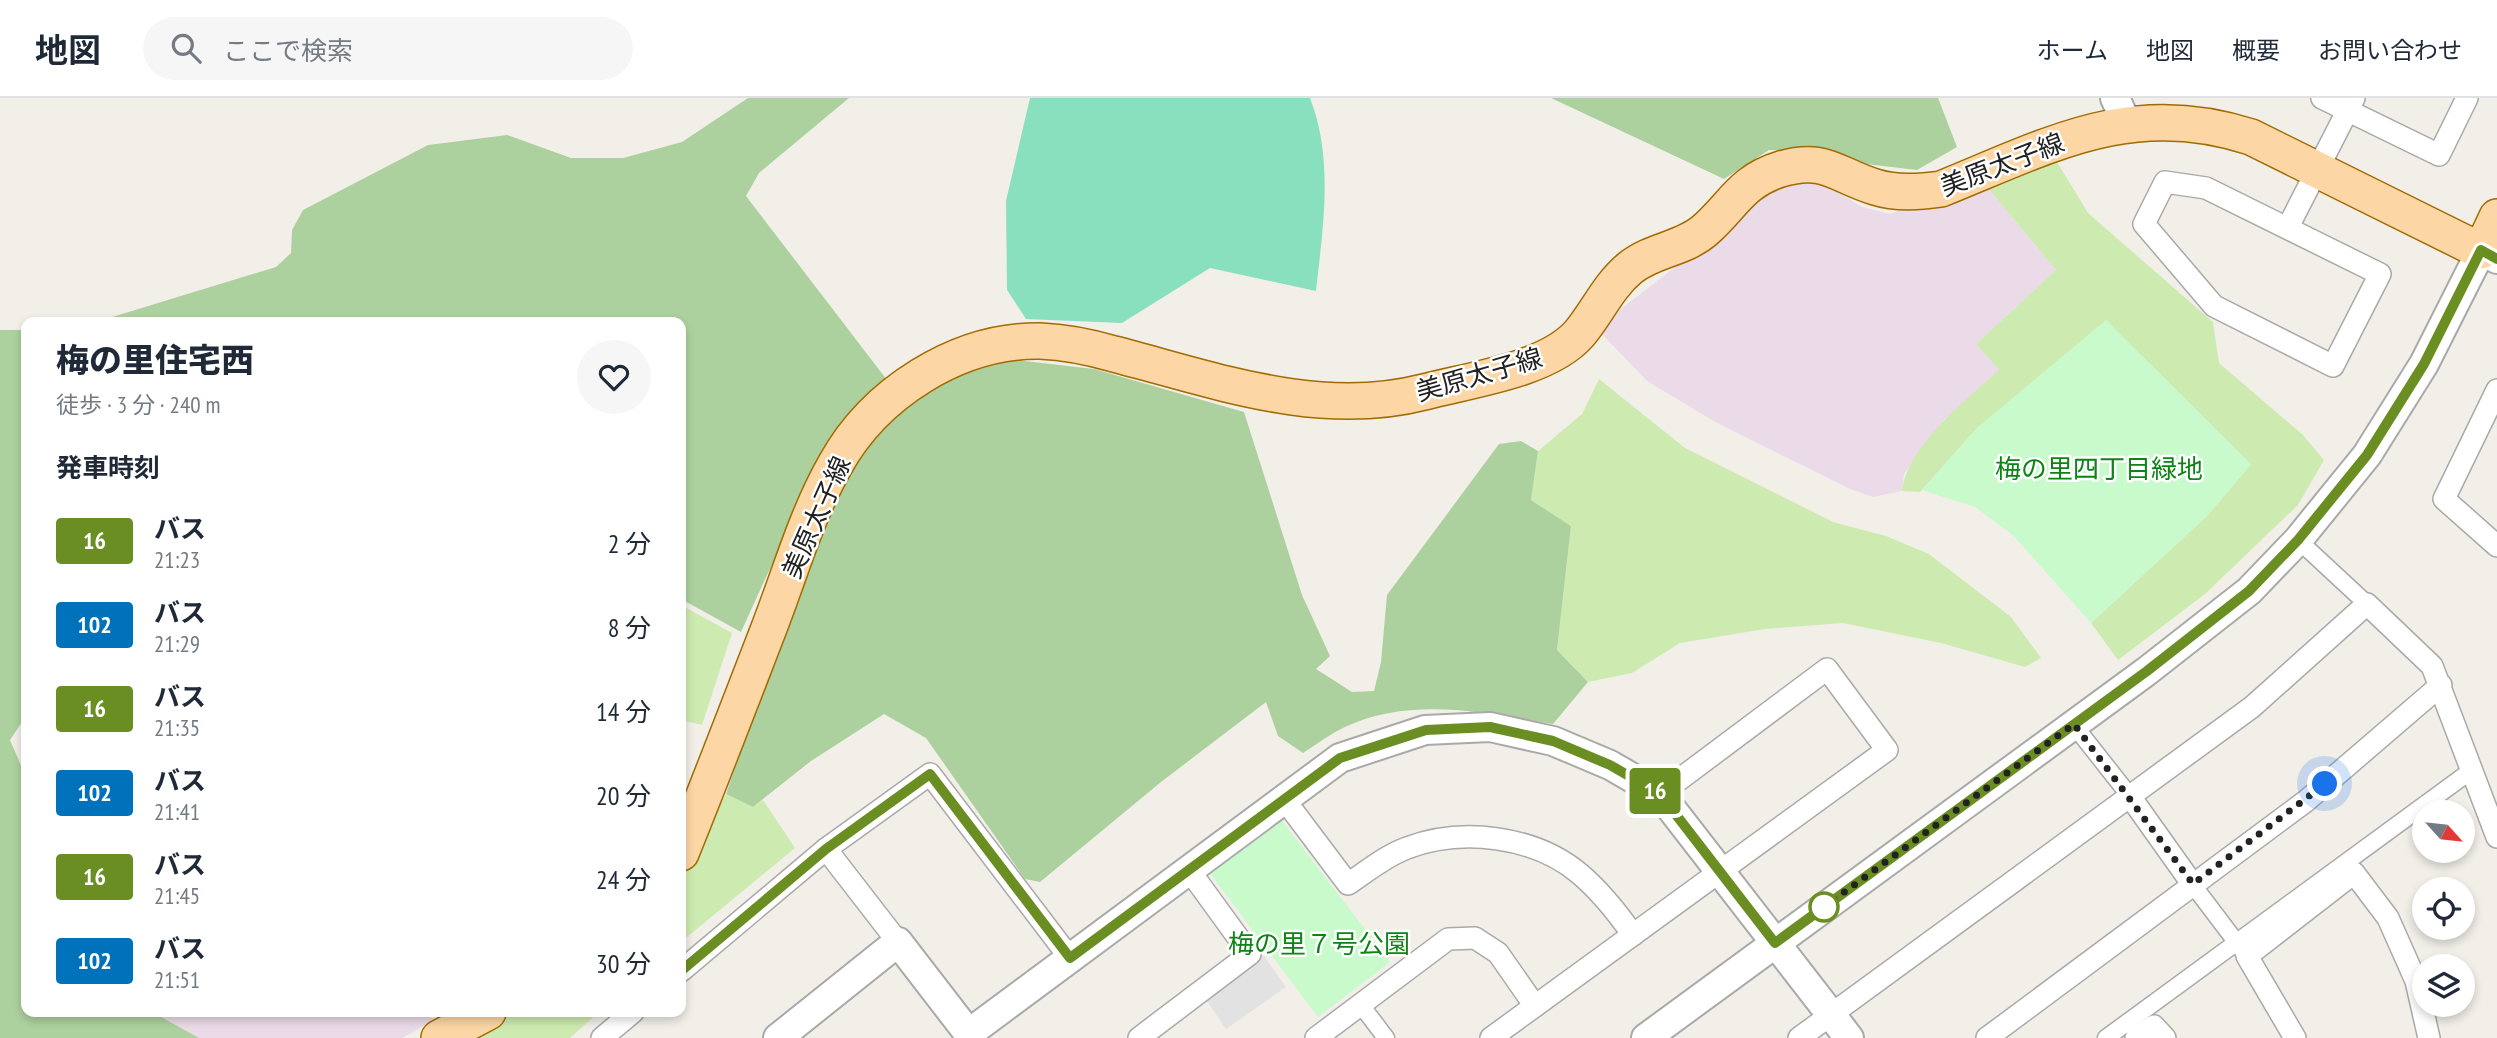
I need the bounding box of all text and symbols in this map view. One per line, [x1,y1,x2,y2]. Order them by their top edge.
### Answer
search box [143,17,633,80]
text: 地図 [35,28,101,71]
icon: search [167,29,205,67]
text: ここで検索 [223,34,353,67]
text: ホーム [2037,35,2108,66]
text: 地図 [2146,35,2194,66]
text: 概要 [2232,35,2280,66]
text: お問い合わせ [2318,35,2462,66]
street label: 美原太子線 [1935,125,2069,203]
text: 梅の里住宅西 [56,338,254,381]
button: heart [577,340,651,414]
street label: 美原太子線 [1412,340,1546,408]
text: 徒歩 · 3 分 · 240 m [56,390,220,419]
text: 発車時刻 [56,451,160,484]
street label: 美原太子線 [774,451,858,583]
park label: 梅の里四丁目緑地 [1995,452,2203,485]
text: バス [154,512,206,545]
text: 16 [83,525,106,556]
text: 2 分 [608,527,651,560]
text: 21:23 [154,545,200,574]
text: バス [154,596,206,629]
text: 102 [77,609,112,640]
text: 8 分 [608,611,651,644]
text: 21:29 [154,629,200,658]
text: バス [154,680,206,713]
text: 16 [83,693,106,724]
text: 14 分 [596,695,651,728]
text: 21:35 [154,713,200,742]
text: バス [154,764,206,797]
your location [2307,766,2342,801]
line badge: 16 [1624,768,1686,814]
text: 16 [1644,775,1666,806]
text: 102 [77,777,112,808]
text: 20 分 [596,779,651,812]
text: 21:41 [154,797,200,826]
north arrow [2412,800,2474,863]
map controls [2412,800,2475,1017]
text: バス [154,848,206,881]
text: 16 [83,861,106,892]
text: 24 分 [596,863,651,896]
button: locate [2412,877,2475,940]
text: 21:45 [154,881,200,910]
unlabelled marker [1809,892,1839,922]
park label: 梅の里７号公園 [1228,927,1410,960]
text: バス [154,932,206,965]
text: 102 [77,945,112,976]
text: 30 分 [596,947,651,980]
button: layers [2412,954,2475,1017]
text: 21:51 [154,965,200,994]

